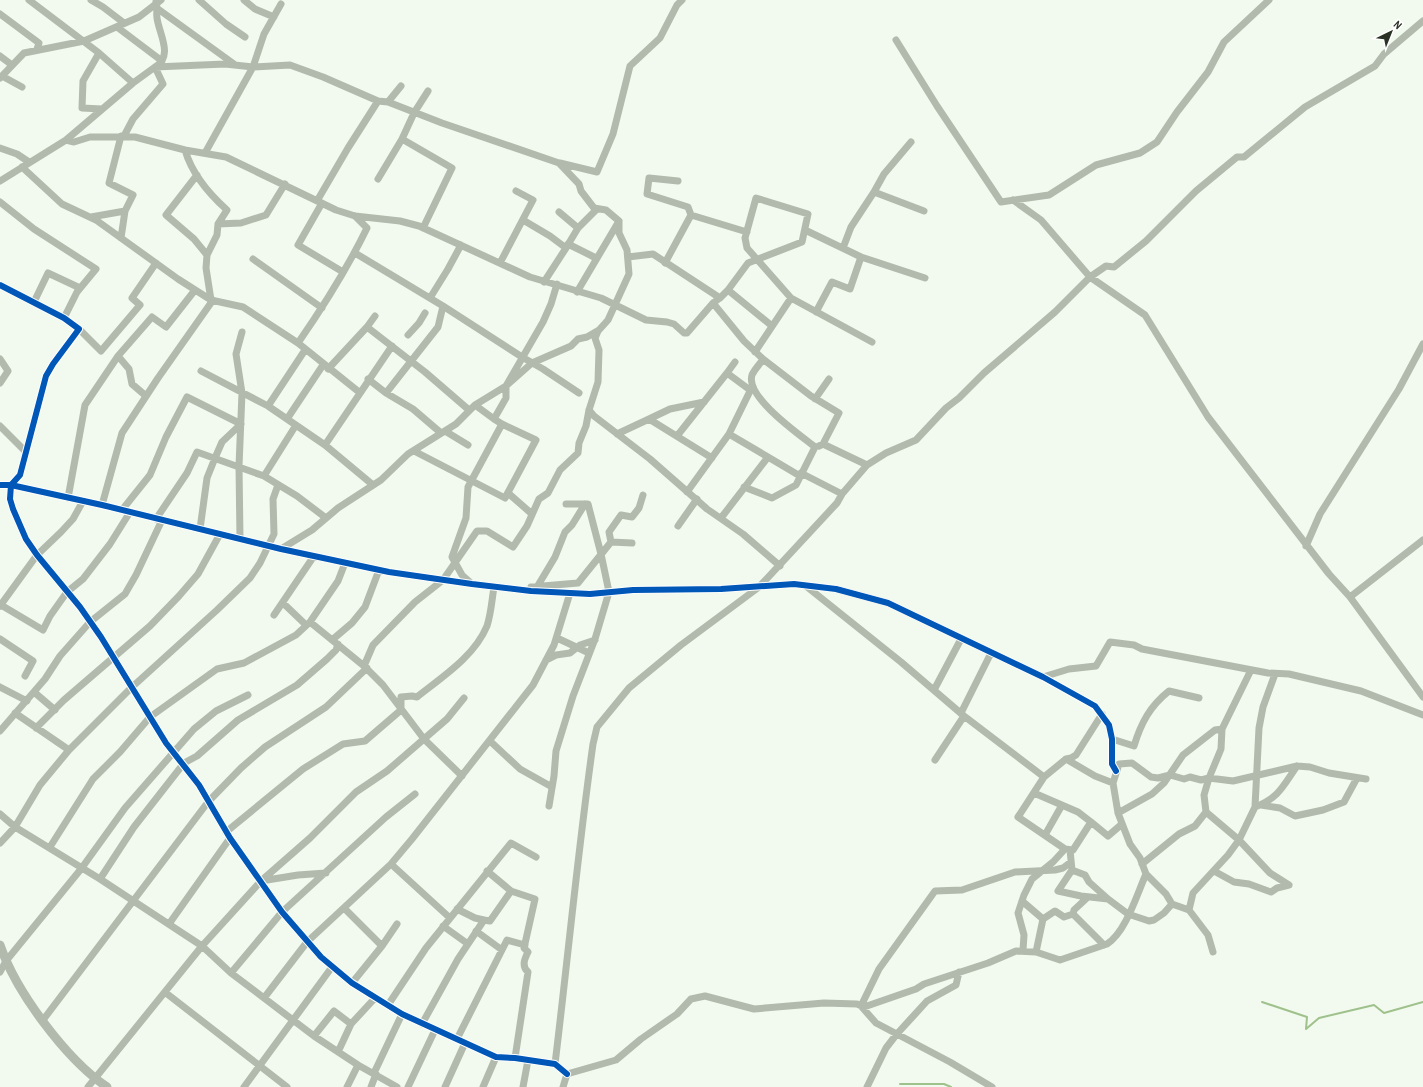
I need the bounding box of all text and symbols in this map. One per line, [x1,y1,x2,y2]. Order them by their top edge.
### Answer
north arrow [1371,12,1411,52]
text: N [1391,17,1405,32]

